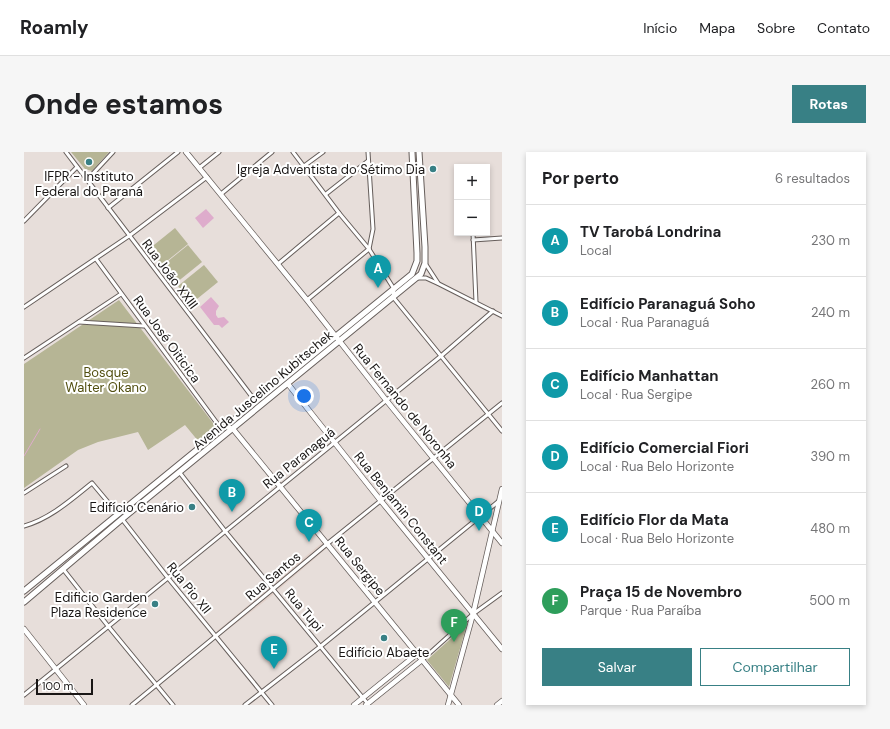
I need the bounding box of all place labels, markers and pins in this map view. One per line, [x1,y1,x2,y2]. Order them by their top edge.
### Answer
marker: IFPR - Instituto Federal do Paraná [84,157,94,167]
place label: Igreja Adventista do Sétimo Dia [237,161,425,178]
marker: Igreja Adventista do Sétimo Dia [428,164,438,174]
place label: IFPR - Instituto Federal do Paraná [35,168,143,200]
pin: A [365,255,391,288]
pin: B [219,479,245,512]
pin: D [466,498,492,531]
place label: Edifício Cenário [89,499,184,516]
marker: Edifício Cenário [187,502,197,512]
pin: C [296,509,322,542]
place label: Edificio Garden Plaza Residence [51,589,147,621]
marker: Edificio Garden Plaza Residence [150,599,160,609]
pin: F [441,609,467,642]
marker: Edifício Abaete [379,633,389,643]
pin: E [261,636,287,669]
place label: Edifício Abaete [339,644,429,661]

